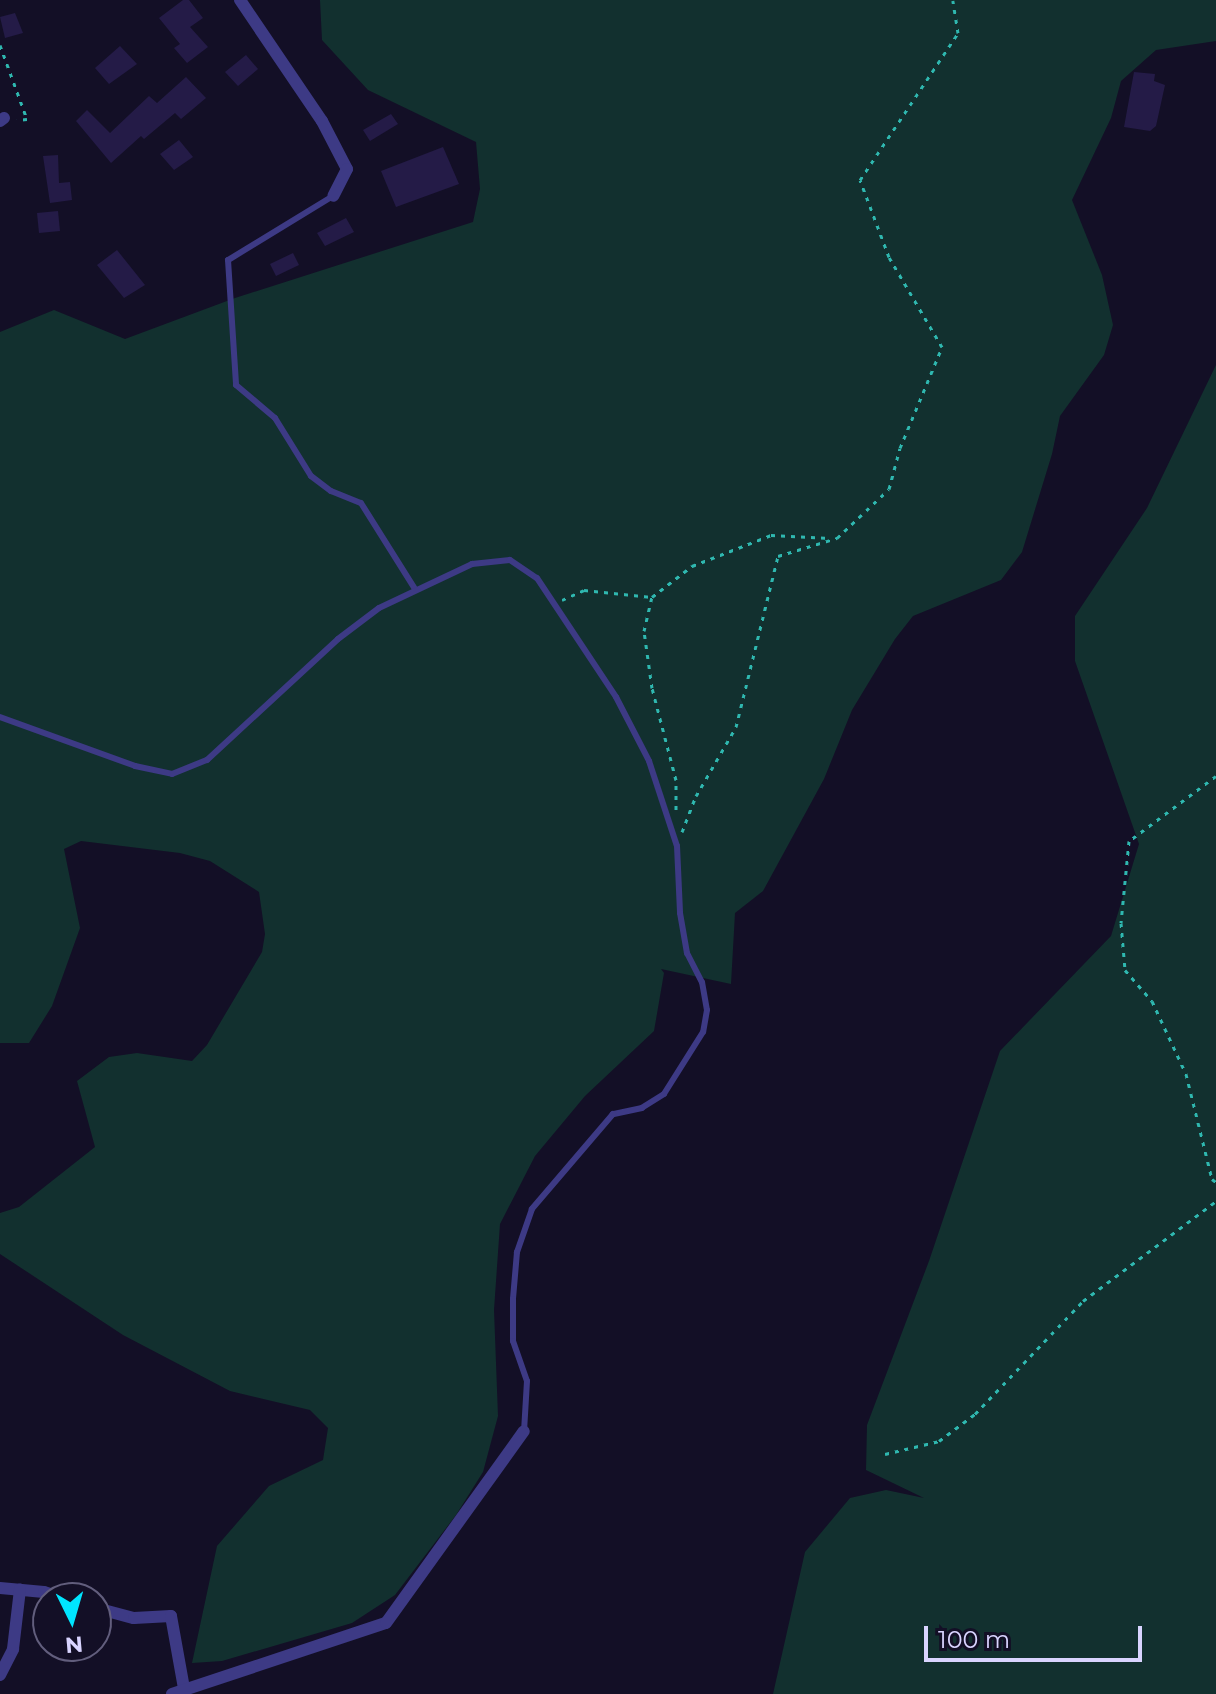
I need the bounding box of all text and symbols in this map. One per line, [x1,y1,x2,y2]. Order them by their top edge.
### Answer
north arrow [32,1582,112,1662]
scale bar [928,1610,1146,1660]
text: 100 m [938,1625,1010,1654]
text: N [64,1630,84,1659]

